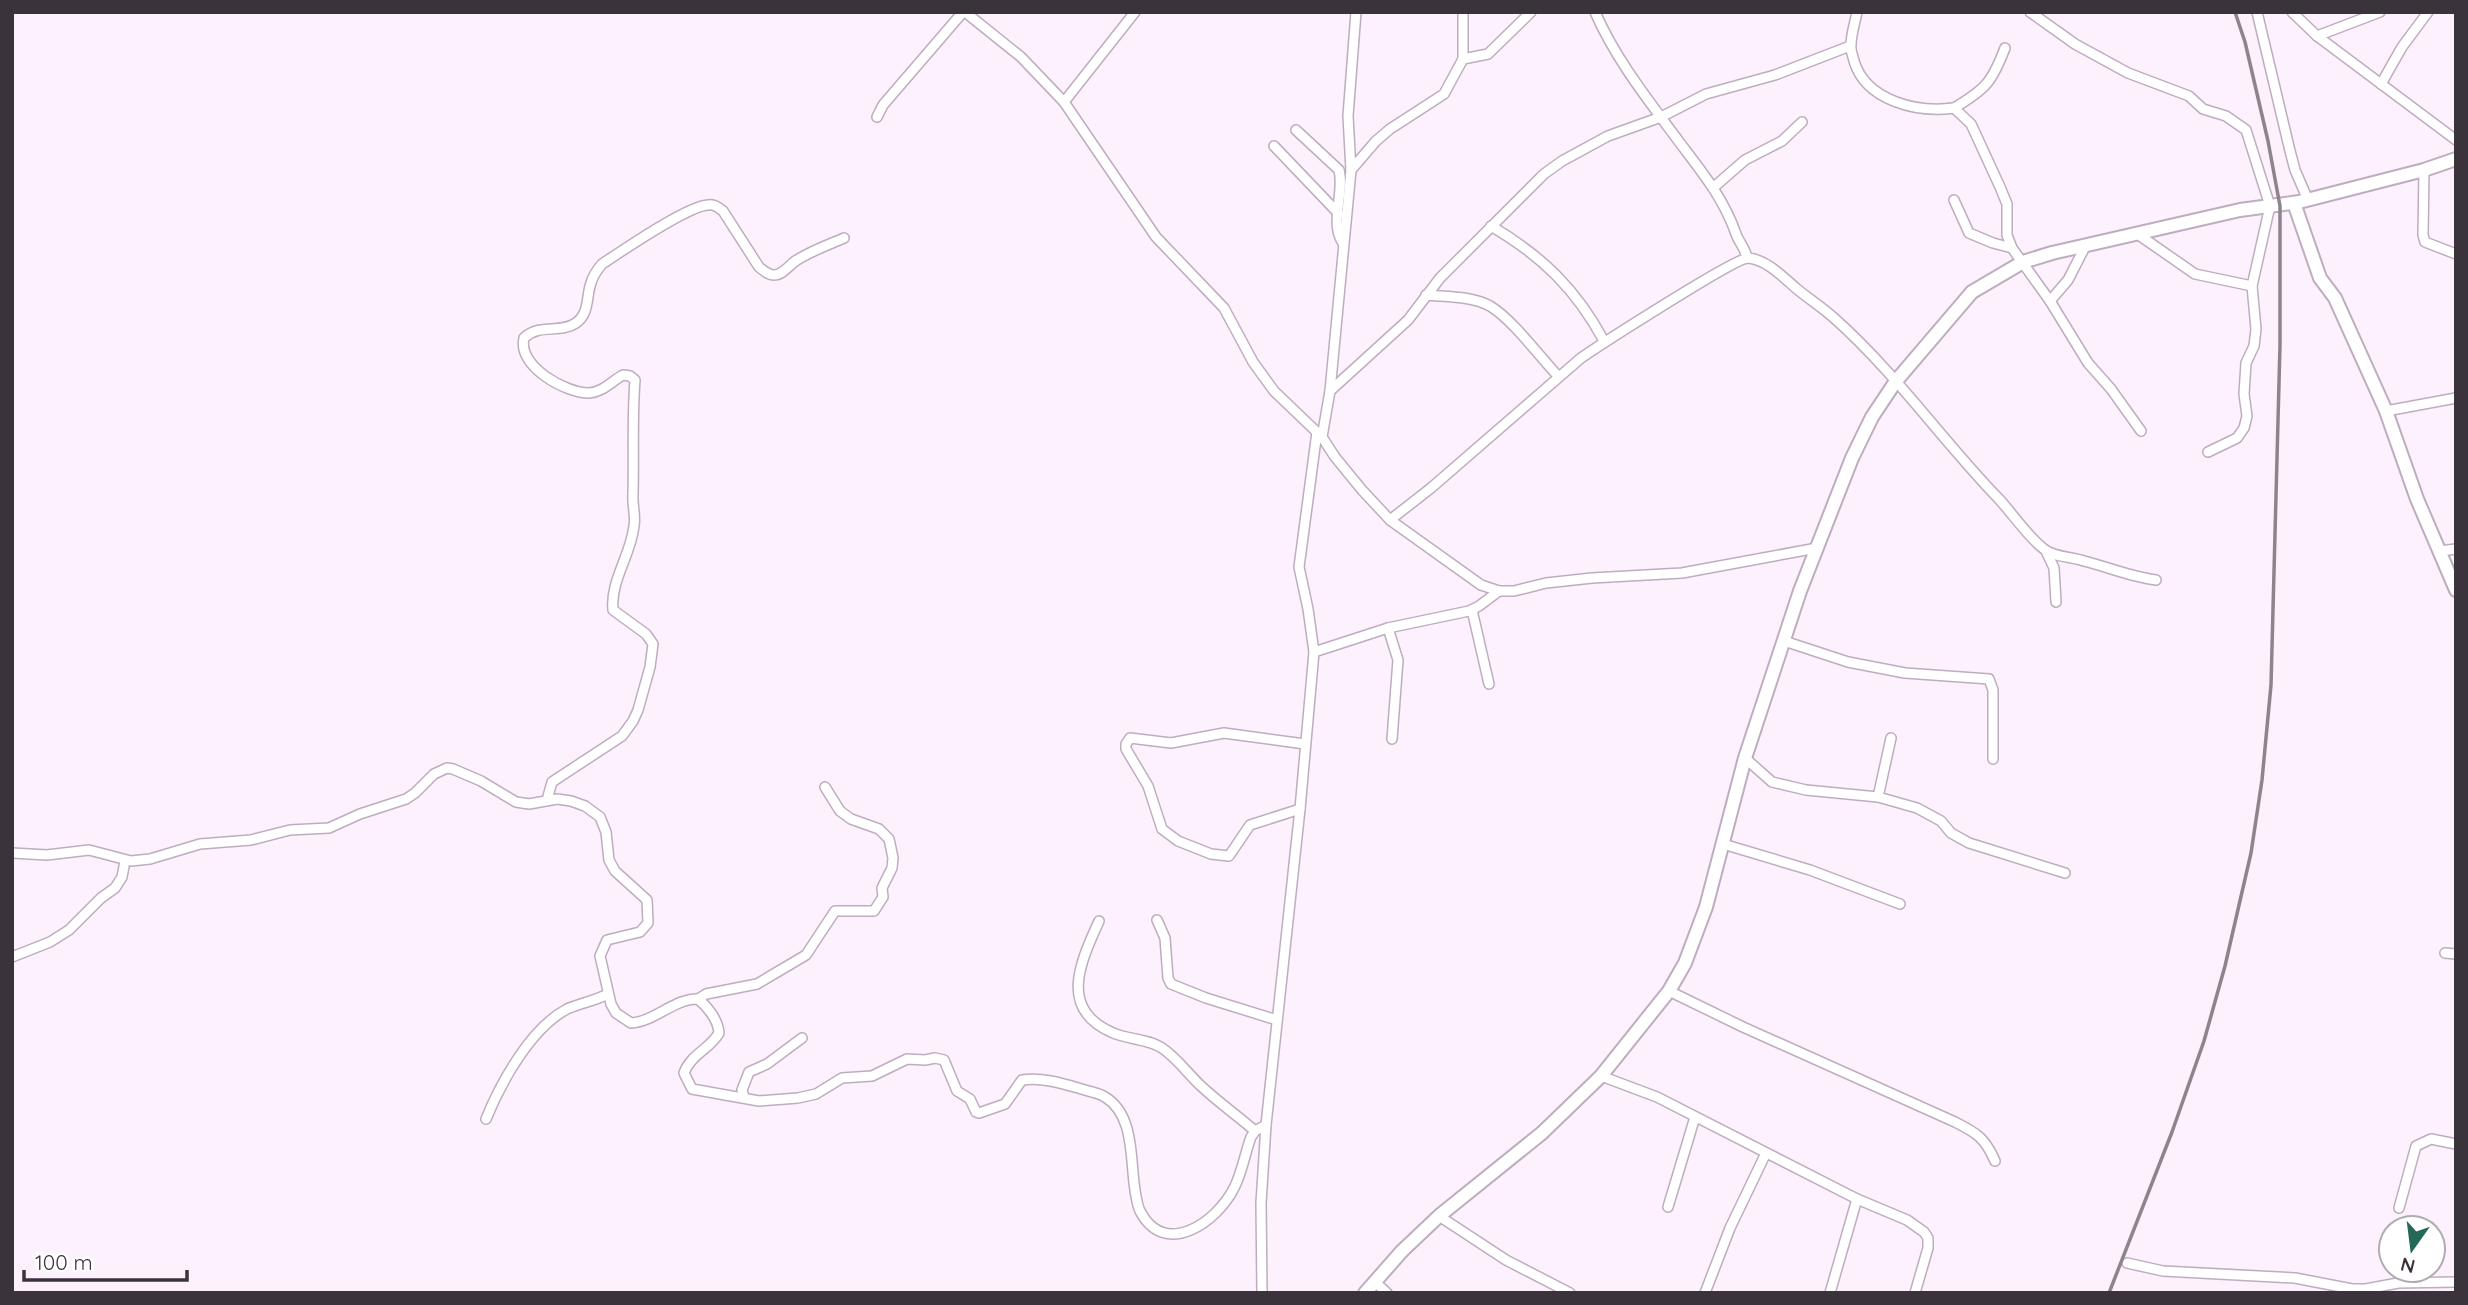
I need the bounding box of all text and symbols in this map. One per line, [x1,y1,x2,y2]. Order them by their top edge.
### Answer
north arrow [2377,1214,2447,1284]
scale bar [24,1238,187,1282]
text: 100 m [35,1249,93,1275]
text: N [2398,1252,2418,1279]

